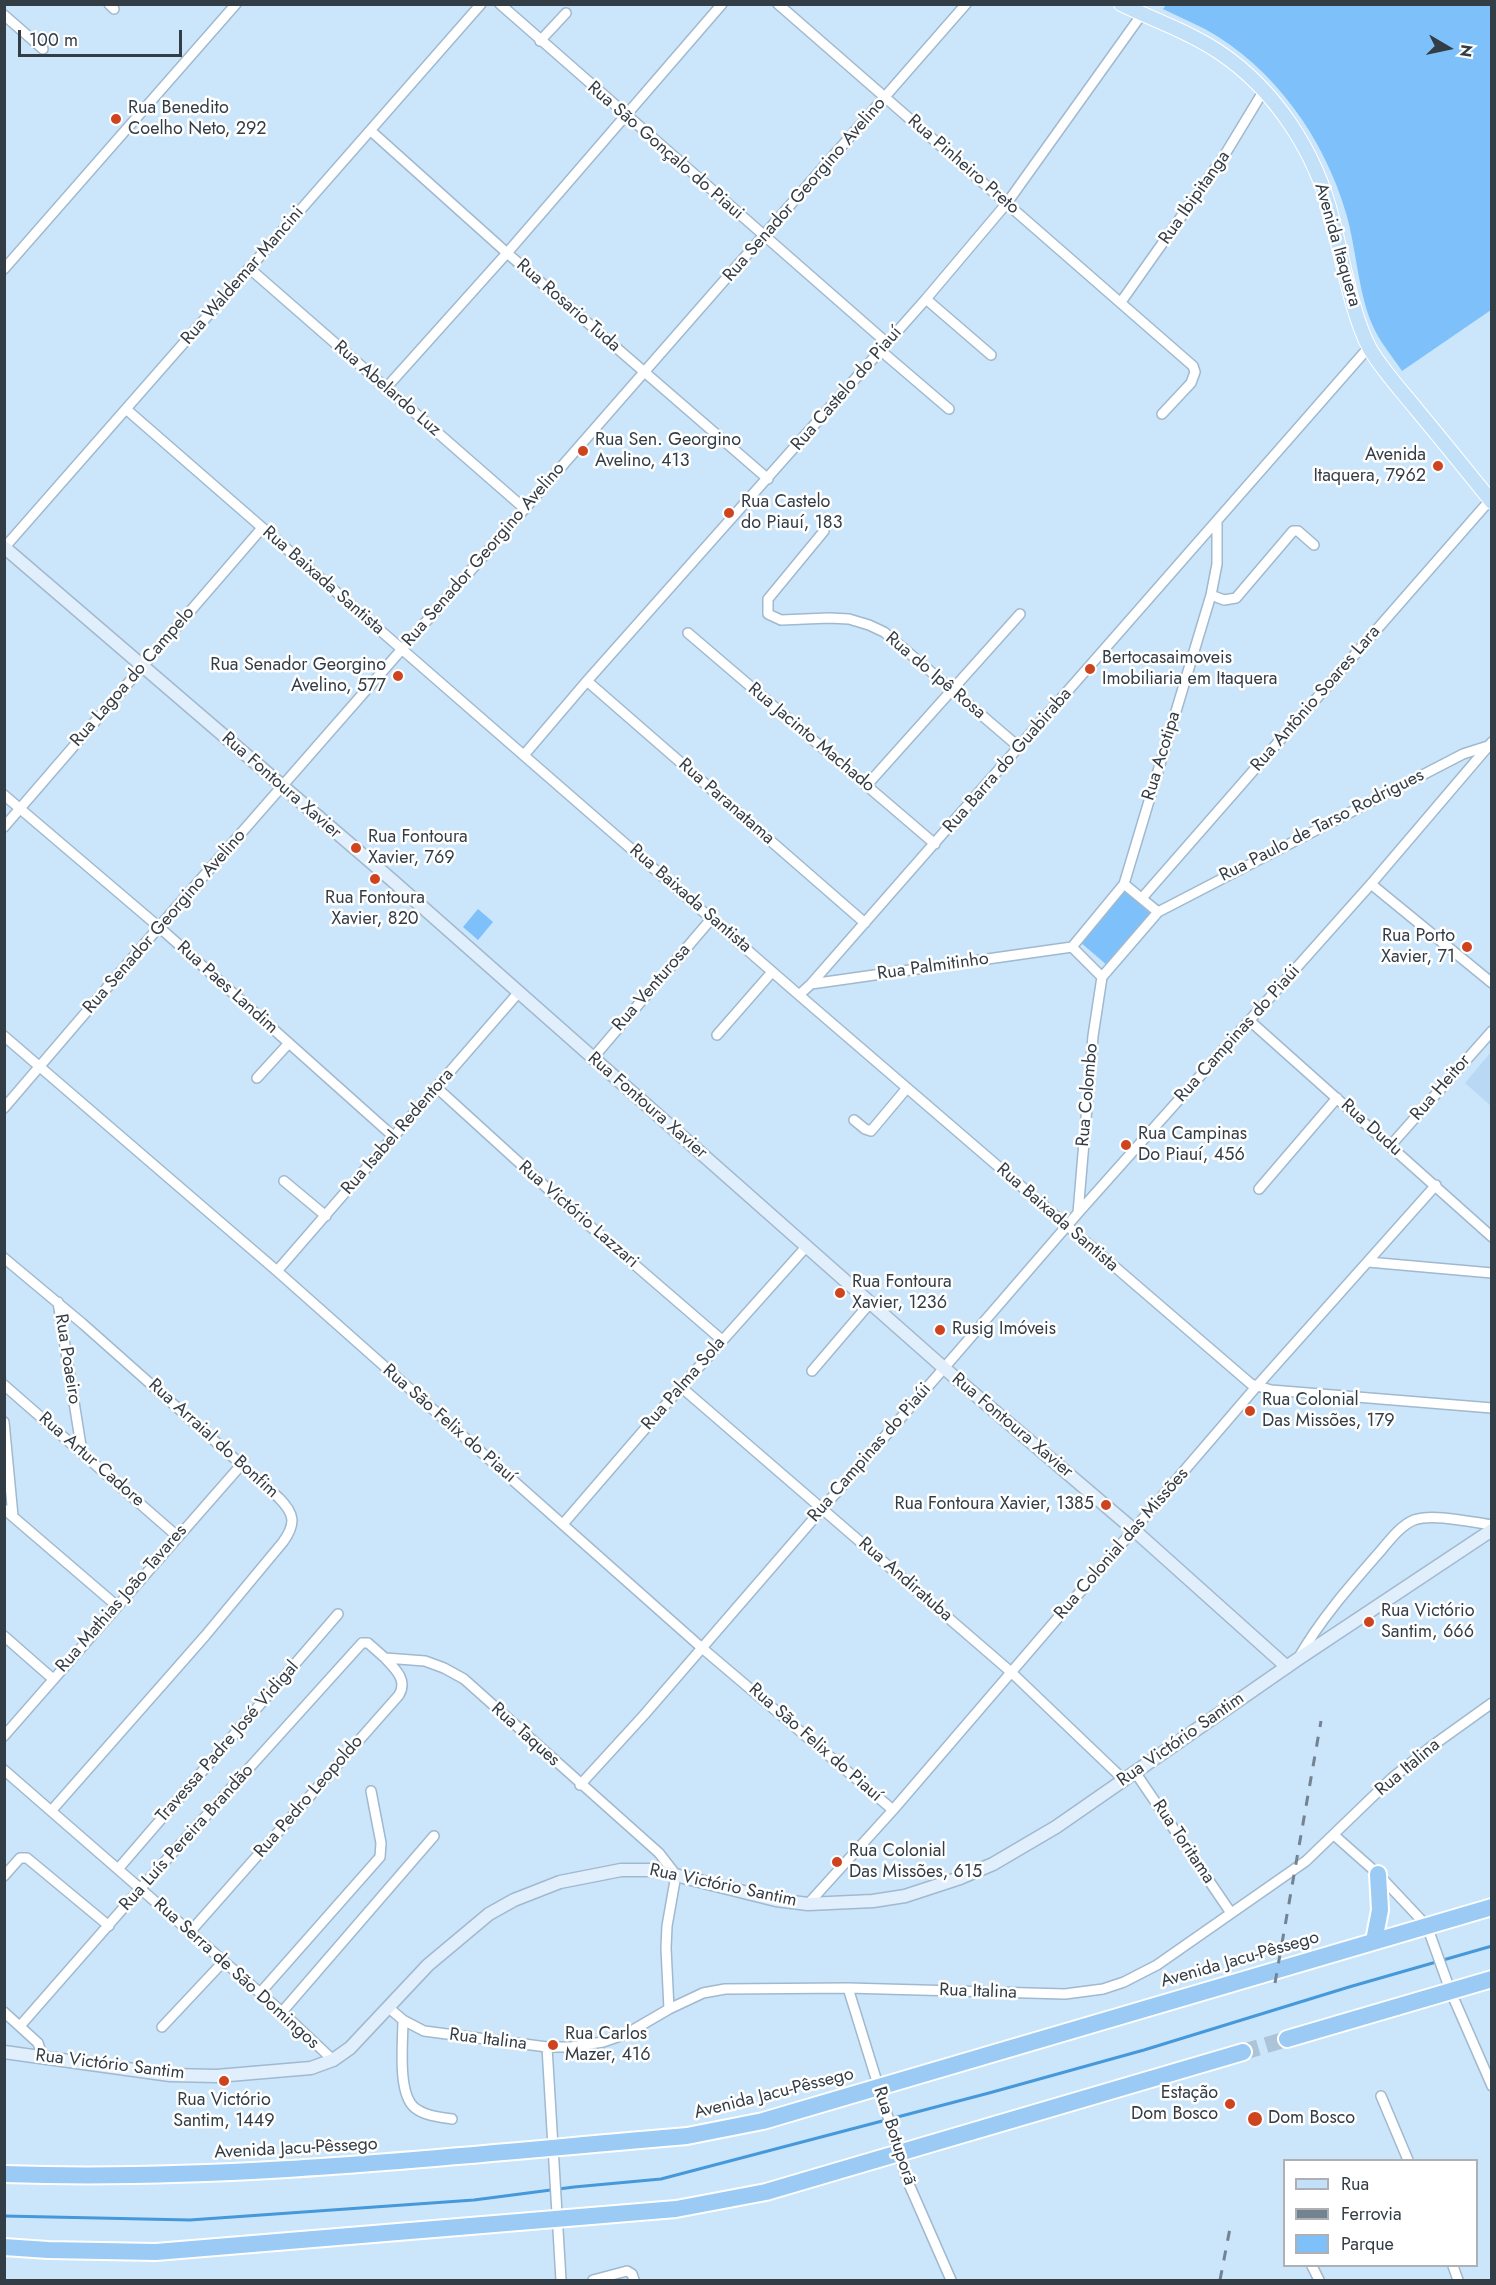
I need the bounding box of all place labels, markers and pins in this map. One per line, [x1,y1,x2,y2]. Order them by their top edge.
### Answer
place label: Rua Benedito Coelho Neto, 292 [128,98,267,140]
marker: Rua Benedito Coelho Neto, 292 [109,112,123,126]
place label: Rua Sen. Georgino Avelino, 413 [595,430,741,472]
marker: Rua Sen. Georgino Avelino, 413 [576,444,590,458]
place label: Avenida Itaquera, 7962 [1313,445,1426,488]
marker: Avenida Itaquera, 7962 [1431,459,1445,473]
place label: Rua Castelo do Piauí, 183 [741,492,843,534]
marker: Rua Castelo do Piauí, 183 [722,506,736,520]
place label: Bertocasaimoveis Imobiliaria em Itaquera [1102,648,1278,690]
place label: Rua Senador Georgino Avelino, 577 [210,655,386,698]
marker: Bertocasaimoveis Imobiliaria em Itaquera [1083,662,1097,676]
marker: Rua Senador Georgino Avelino, 577 [391,669,405,683]
place label: Rua Fontoura Xavier, 769 [368,827,468,870]
marker: Rua Fontoura Xavier, 769 [349,841,363,855]
marker: Rua Fontoura Xavier, 820 [368,872,382,886]
place label: Rua Fontoura Xavier, 820 [325,888,425,930]
place label: Rua Porto Xavier, 71 [1381,926,1455,968]
marker: Rua Porto Xavier, 71 [1460,940,1474,954]
place label: Rua Campinas Do Piauí, 456 [1138,1124,1247,1166]
marker: Rua Campinas Do Piauí, 456 [1119,1138,1133,1152]
place label: Rua Fontoura Xavier, 1236 [852,1272,952,1314]
marker: Rua Fontoura Xavier, 1236 [833,1286,847,1300]
place label: Rusig Imóveis [952,1319,1056,1341]
marker: Rusig Imóveis [933,1323,947,1337]
place label: Rua Colonial Das Missões, 179 [1262,1390,1395,1432]
marker: Rua Colonial Das Missões, 179 [1243,1404,1257,1418]
place label: Rua Fontoura Xavier, 1385 [894,1494,1094,1516]
marker: Rua Fontoura Xavier, 1385 [1099,1498,1113,1512]
place label: Rua Victório Santim, 666 [1381,1601,1475,1644]
marker: Rua Victório Santim, 666 [1362,1615,1376,1629]
place label: Rua Colonial Das Missões, 615 [849,1841,982,1884]
marker: Rua Colonial Das Missões, 615 [830,1855,844,1869]
place label: Rua Carlos Mazer, 416 [565,2024,651,2066]
marker: Rua Carlos Mazer, 416 [546,2038,560,2052]
marker: Rua Victório Santim, 1449 [217,2074,231,2088]
place label: Estação Dom Bosco [1131,2083,1218,2126]
place label: Rua Victório Santim, 1449 [173,2090,275,2132]
marker: Estação Dom Bosco [1223,2097,1237,2111]
place label: Dom Bosco [1268,2108,1355,2130]
marker: Dom Bosco [1246,2110,1264,2128]

